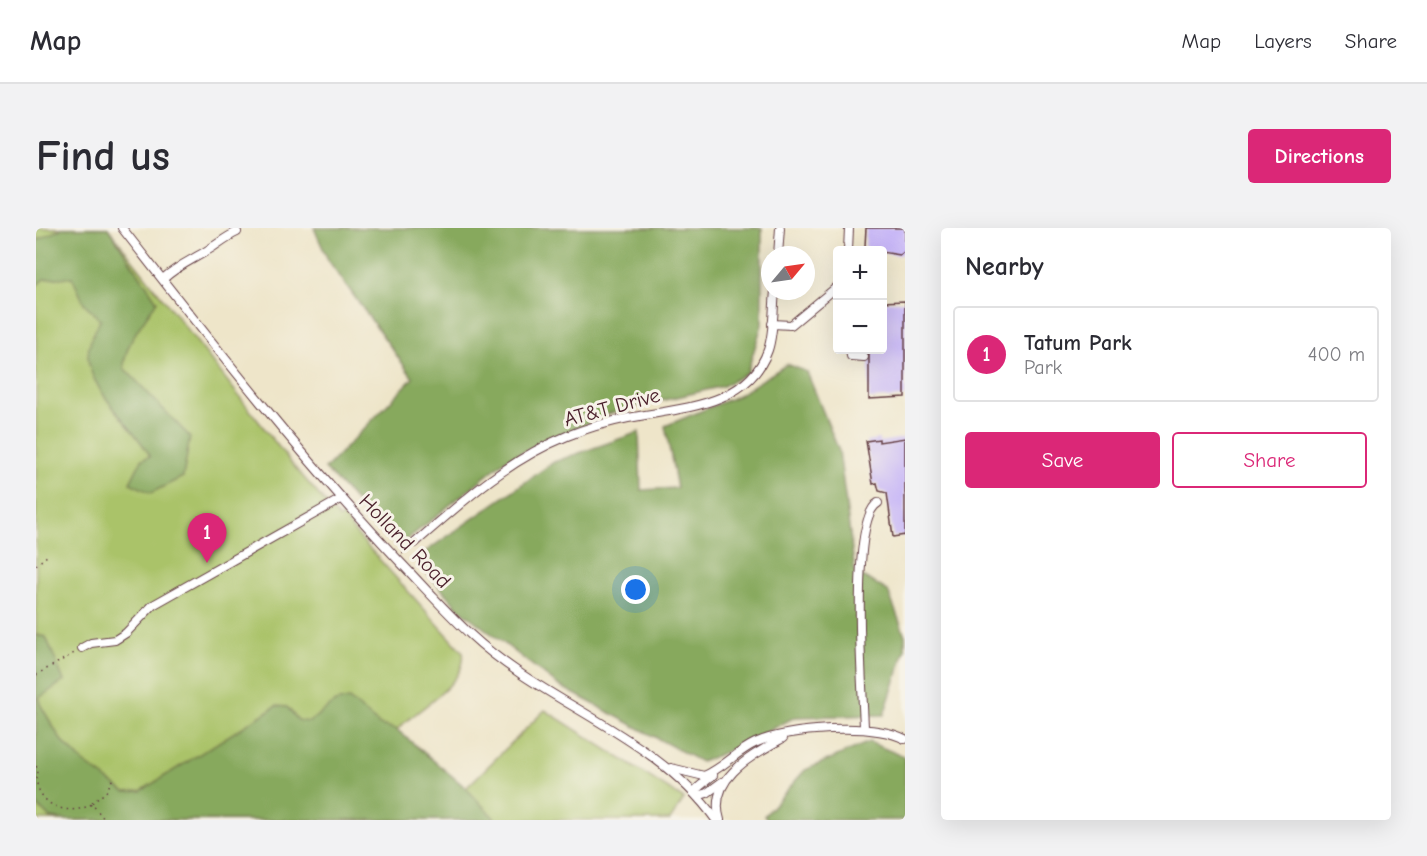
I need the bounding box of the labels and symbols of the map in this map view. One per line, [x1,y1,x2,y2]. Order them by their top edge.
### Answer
north arrow [761,246,815,300]
street label: AT&T Drive [561,383,663,431]
street label: Holland Road [354,489,456,593]
pin: 1 [188,514,226,563]
your location [621,575,650,604]

